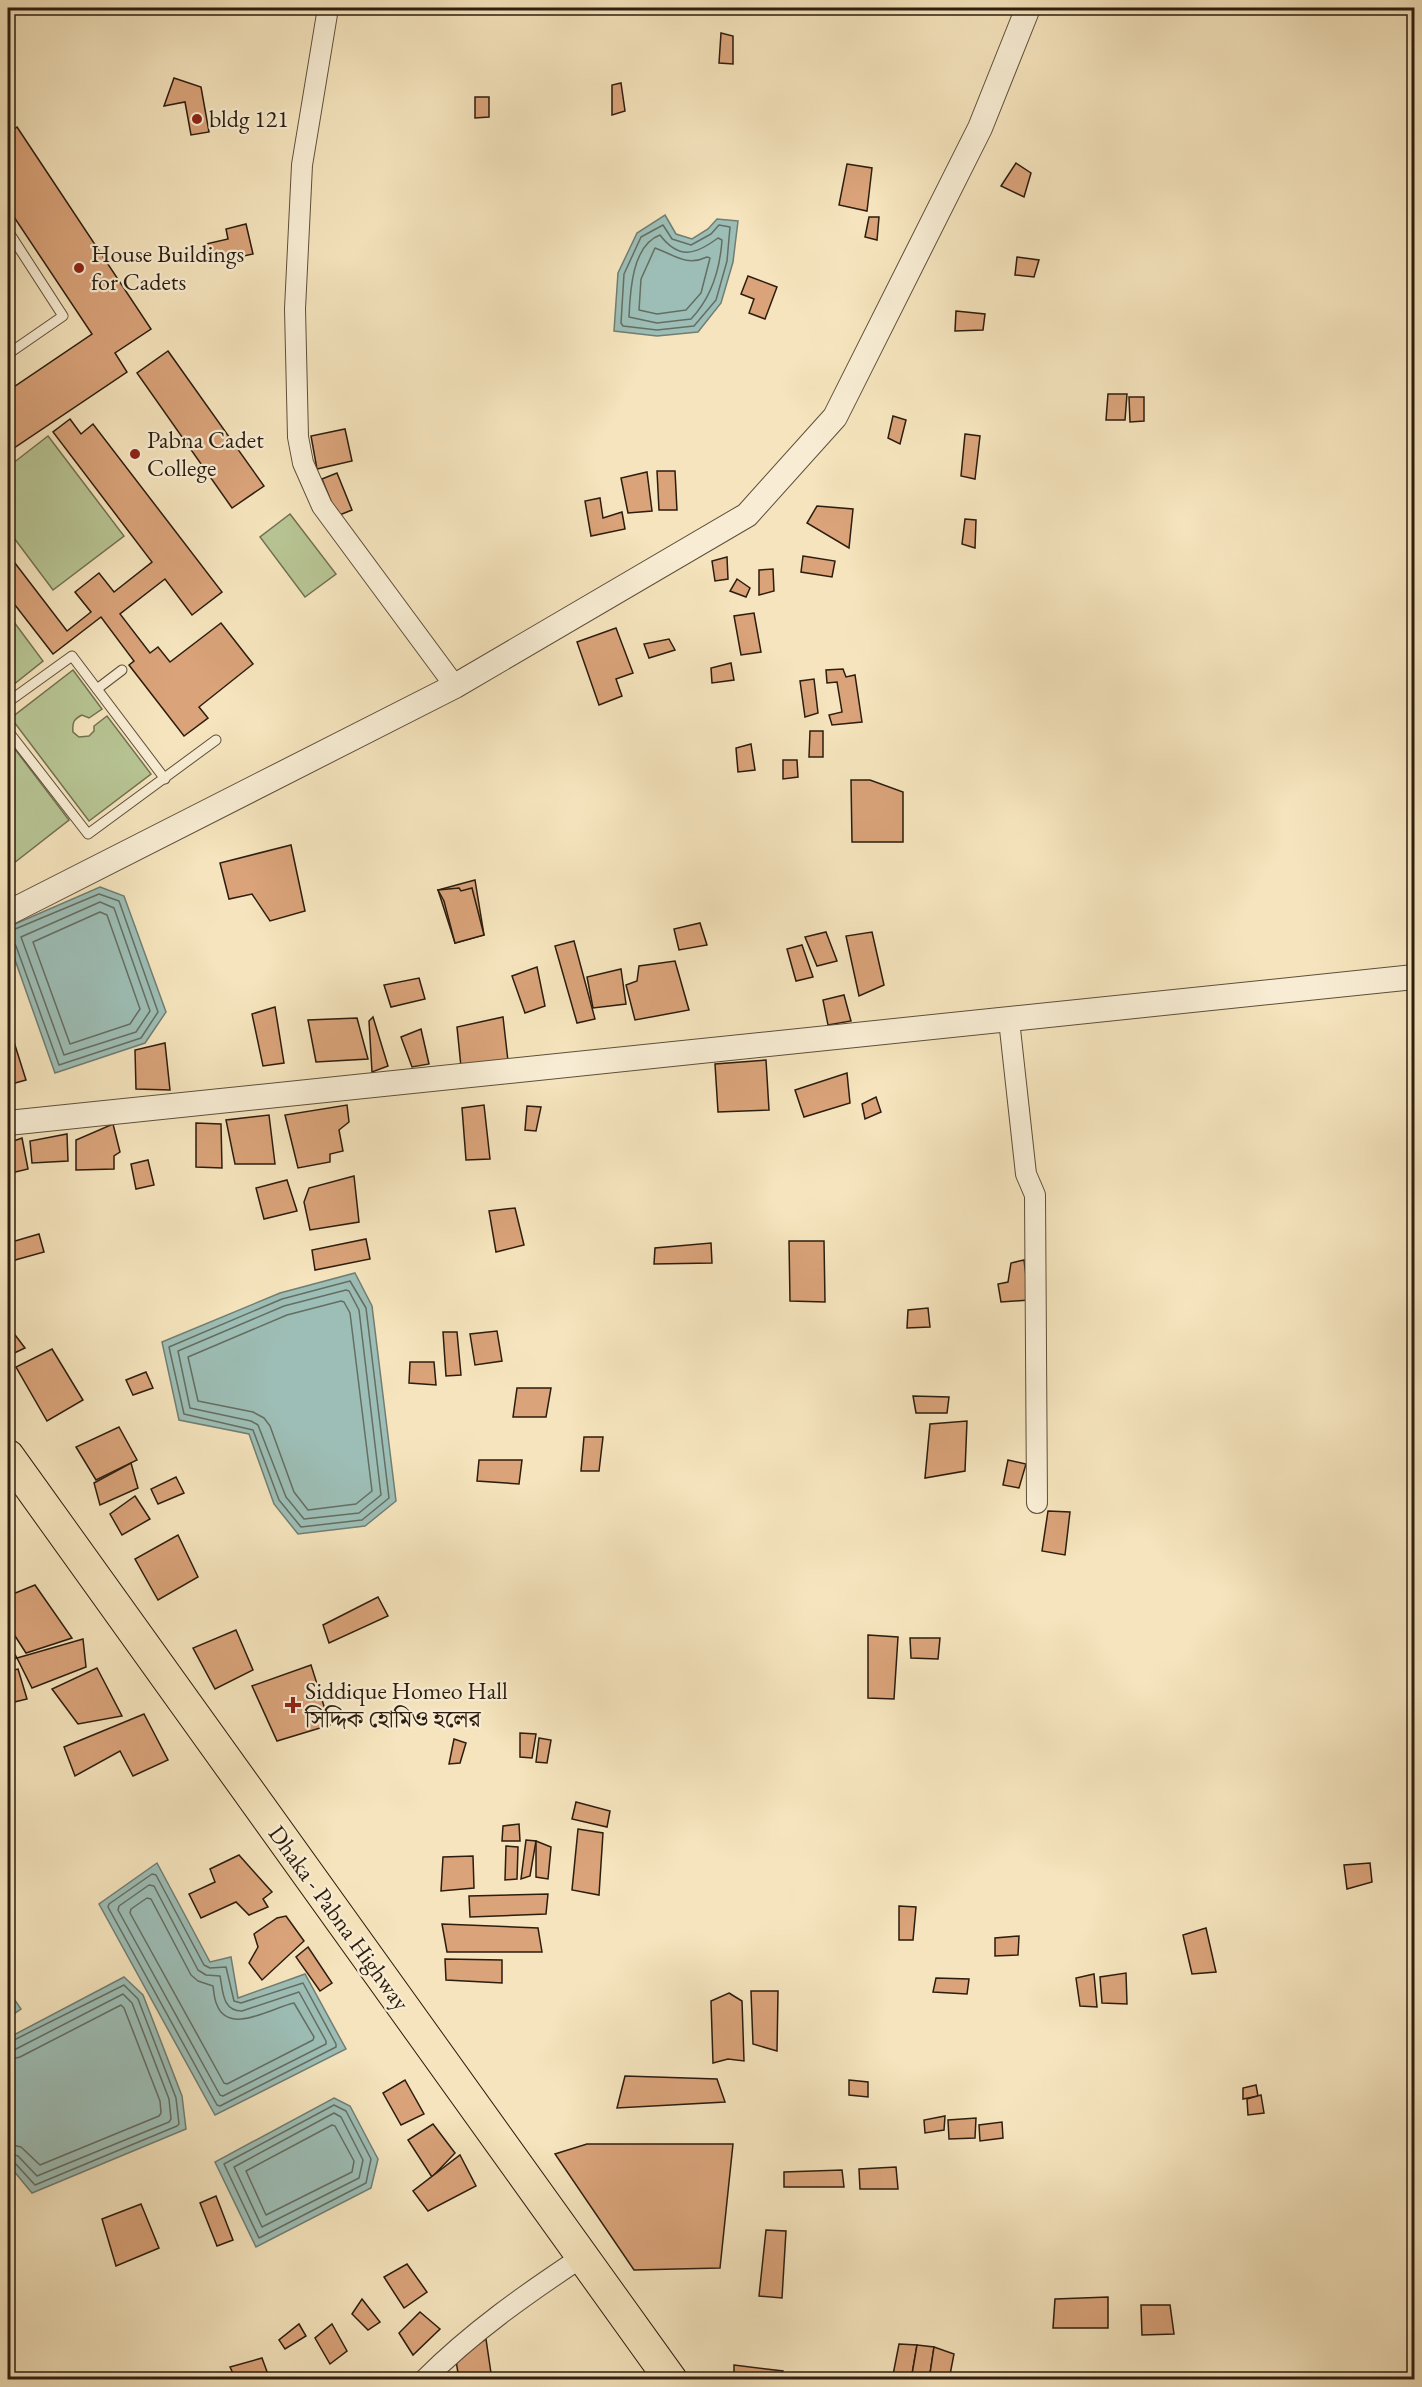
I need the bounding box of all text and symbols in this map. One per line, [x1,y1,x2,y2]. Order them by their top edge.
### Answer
place label: bldg 121 [209,103,289,134]
marker: bldg 121 [190,112,204,126]
place label: House Buildings for Cadets [91,238,244,297]
marker: House Buildings for Cadets [72,261,86,275]
place label: Pabna Cadet College [147,424,264,483]
marker: Pabna Cadet College [128,447,142,461]
place label: Siddique Homeo Hall সিদ্দিক হোমিও হলের [304,1675,508,1734]
marker: Siddique Homeo Hall সিদ্দিক হোমিও হলের [286,1698,300,1712]
street label: Dhaka - Pabna Highway [262,1819,417,2017]

